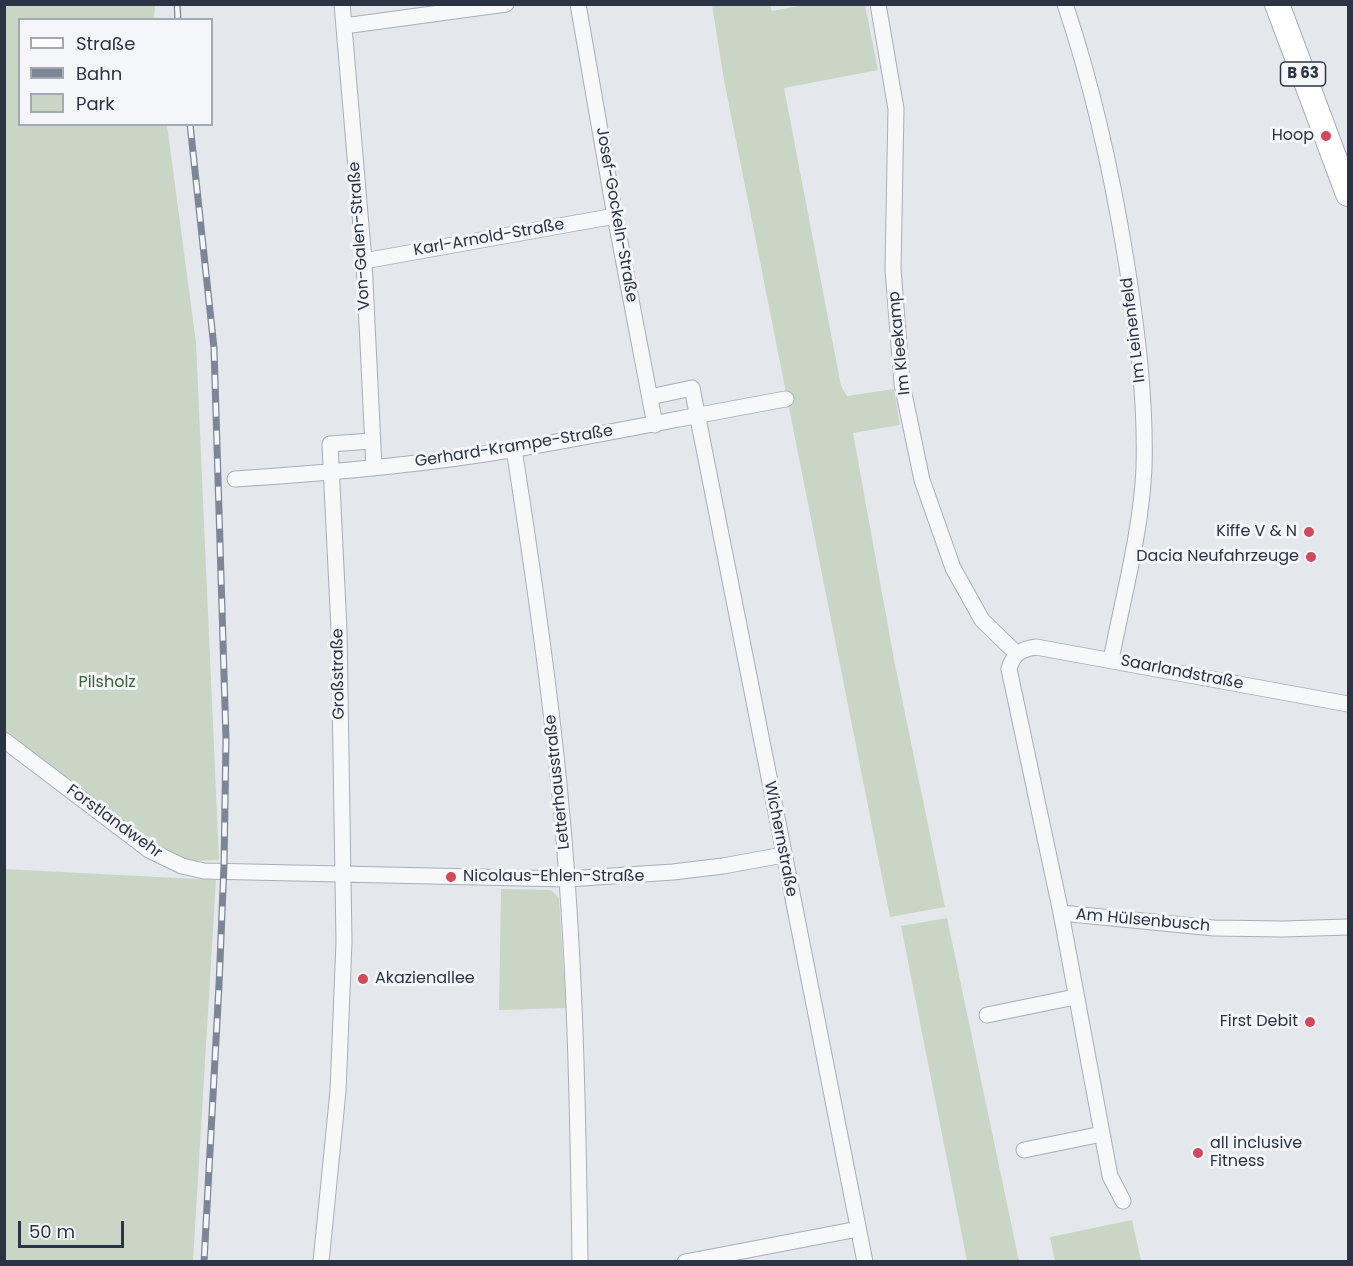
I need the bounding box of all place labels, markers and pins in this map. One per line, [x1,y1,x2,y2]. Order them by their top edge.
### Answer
place label: Hoop [1272,126,1314,146]
marker: Hoop [1319,129,1333,143]
place label: Kiffe V & N [1216,522,1297,542]
marker: Kiffe V & N [1302,525,1316,539]
place label: Dacia Neufahrzeuge [1136,547,1299,567]
marker: Dacia Neufahrzeuge [1304,550,1318,564]
place label: Nicolaus-Ehlen-Straße [463,867,644,887]
marker: Nicolaus-Ehlen-Straße [444,870,458,884]
place label: Akazienallee [375,969,475,989]
marker: Akazienallee [356,972,370,986]
place label: First Debit [1220,1012,1298,1032]
marker: First Debit [1303,1015,1317,1029]
place label: all inclusive Fitness [1210,1134,1302,1172]
marker: all inclusive Fitness [1191,1146,1205,1160]

